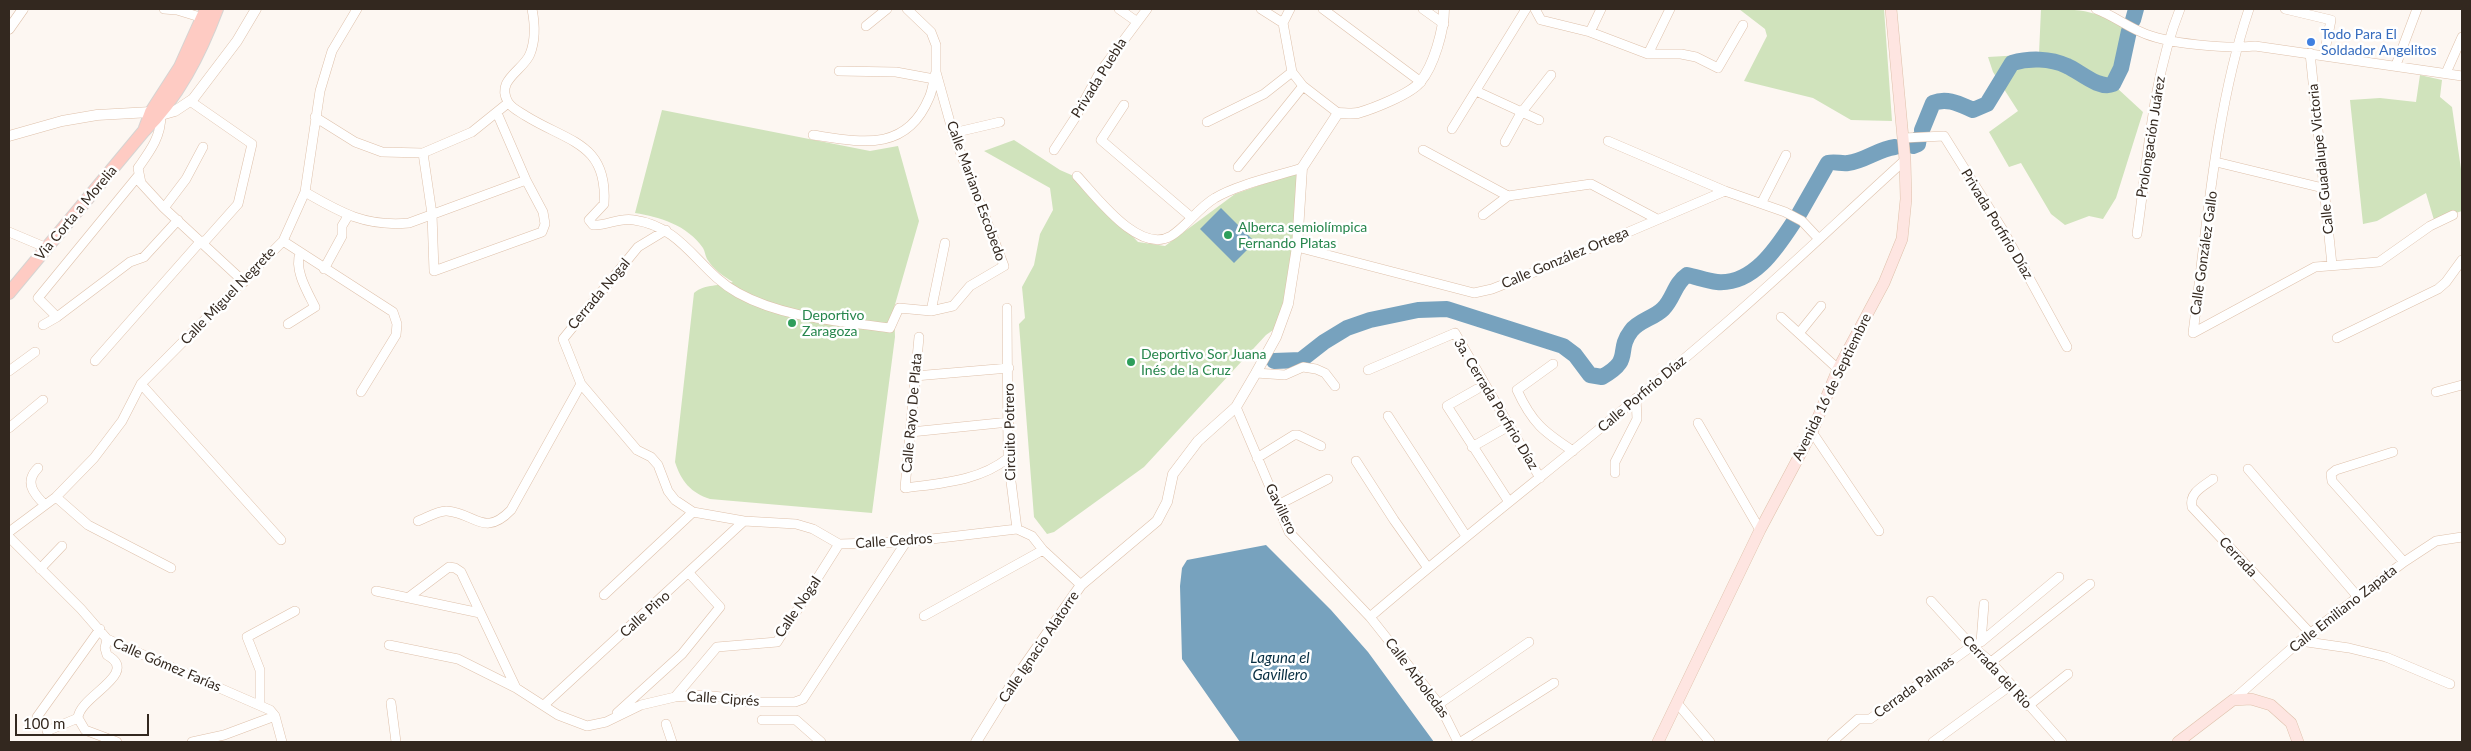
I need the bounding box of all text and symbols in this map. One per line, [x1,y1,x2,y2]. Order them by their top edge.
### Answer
place label: Todo Para El Soldador Angelitos [2321,26,2437,58]
street label: Privada Puebla [1068,35,1130,121]
marker: Todo Para El Soldador Angelitos [2305,36,2317,48]
street label: Prolongación Juárez [2133,75,2169,199]
street label: Calle Guadalupe Victoria [2305,83,2337,235]
street label: Calle Mariano Escobedo [943,119,1009,263]
street label: Via Corta a Morelia [32,162,120,264]
street label: Privada Porfirio Díaz [1958,166,2036,282]
street label: Calle González Gallo [2187,190,2221,316]
place label: Alberca semiolímpica Fernando Platas [1238,219,1367,252]
street label: Calle González Ortega [1499,224,1631,292]
marker: Alberca semiolímpica Fernando Platas [1222,229,1234,241]
street label: Calle Miguel Negrete [177,244,279,348]
street label: Cerrada Nogal [564,255,634,333]
place label: Deportivo Zaragoza [802,307,864,340]
street label: Avenida 16 de Septiembre [1789,311,1875,463]
marker: Deportivo Zaragoza [786,317,798,329]
street label: 3a. Cerrada Porfirio Díaz [1450,335,1542,473]
place label: Deportivo Sor Juana Inés de la Cruz [1141,346,1266,378]
street label: Calle Porfirio Díaz [1594,352,1690,436]
street label: Calle Rayo De Plata [898,353,926,473]
marker: Deportivo Sor Juana Inés de la Cruz [1125,356,1137,368]
street label: Circuito Potrero [1001,383,1019,481]
street label: Gavillero [1262,481,1300,537]
street label: Calle Cedros [855,530,933,552]
street label: Cerrada [2215,534,2261,580]
street label: Calle Emiliano Zapata [2286,562,2400,656]
street label: Calle Nogal [772,573,824,641]
street label: Calle Pino [617,587,673,641]
street label: Calle Ignacio Alatorre [995,588,1083,706]
street label: Cerrada del Rio [1959,632,2035,712]
street label: Calle Gómez Farías [110,635,224,695]
street label: Calle Arboledas [1381,635,1453,721]
water label: Laguna el Gavillero [1250,649,1310,684]
street label: Cerrada Palmas [1871,652,1957,722]
street label: Calle Ciprés [686,688,760,710]
scale bar [18,704,151,736]
text: 100 m [23,714,65,732]

